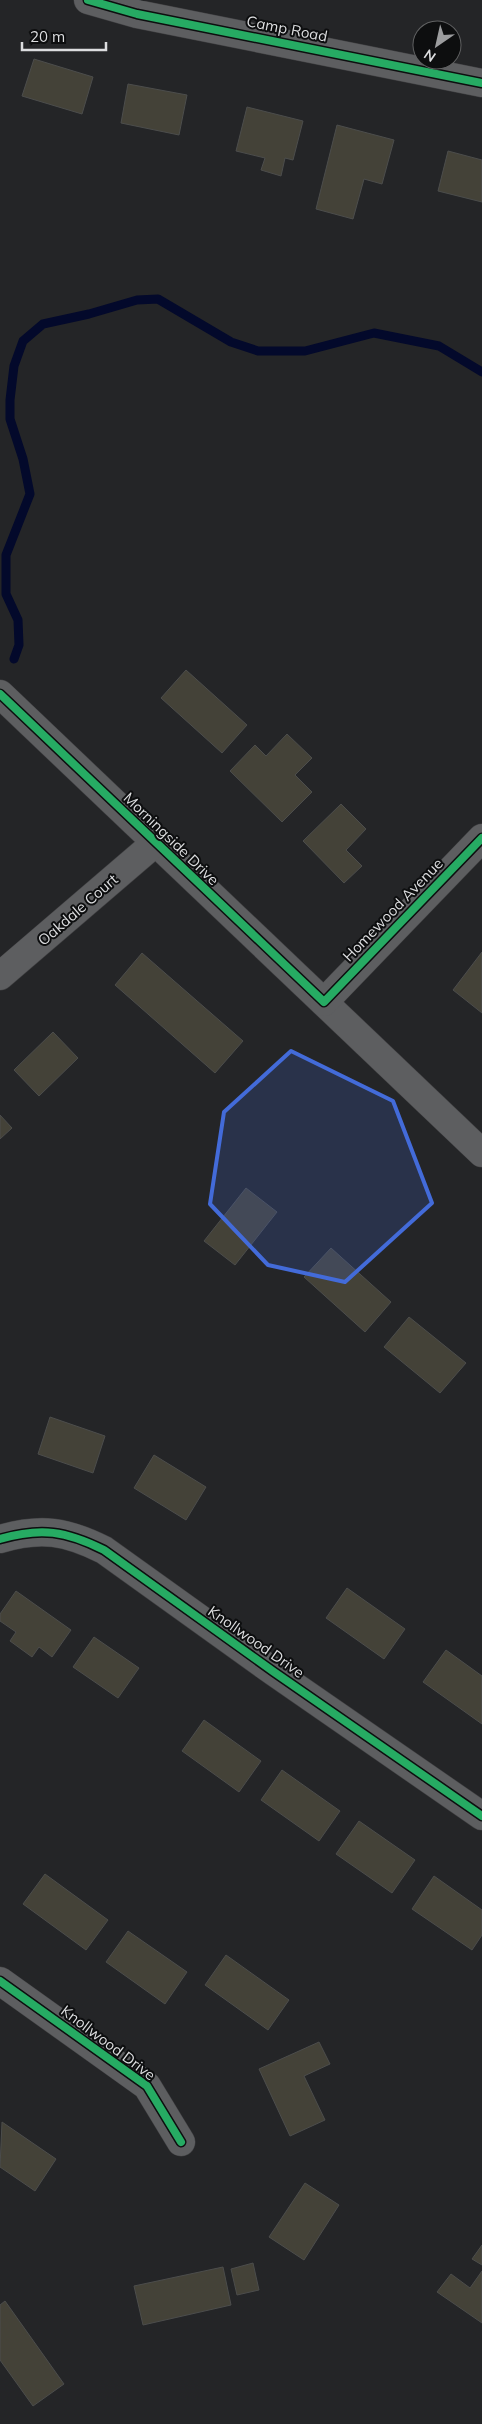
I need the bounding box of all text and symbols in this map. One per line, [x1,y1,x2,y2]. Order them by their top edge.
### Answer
street label: Camp Road [245,11,329,46]
scale bar [22,20,106,52]
north arrow [412,20,462,70]
text: 20 m [30,27,65,46]
text: N [420,45,439,66]
street label: Morningside Drive [120,788,223,889]
street label: Homewood Avenue [338,854,447,965]
street label: Oakdale Court [34,870,122,950]
street label: Knollwood Drive [204,1601,308,1682]
street label: Knollwood Drive [57,2001,159,2084]

